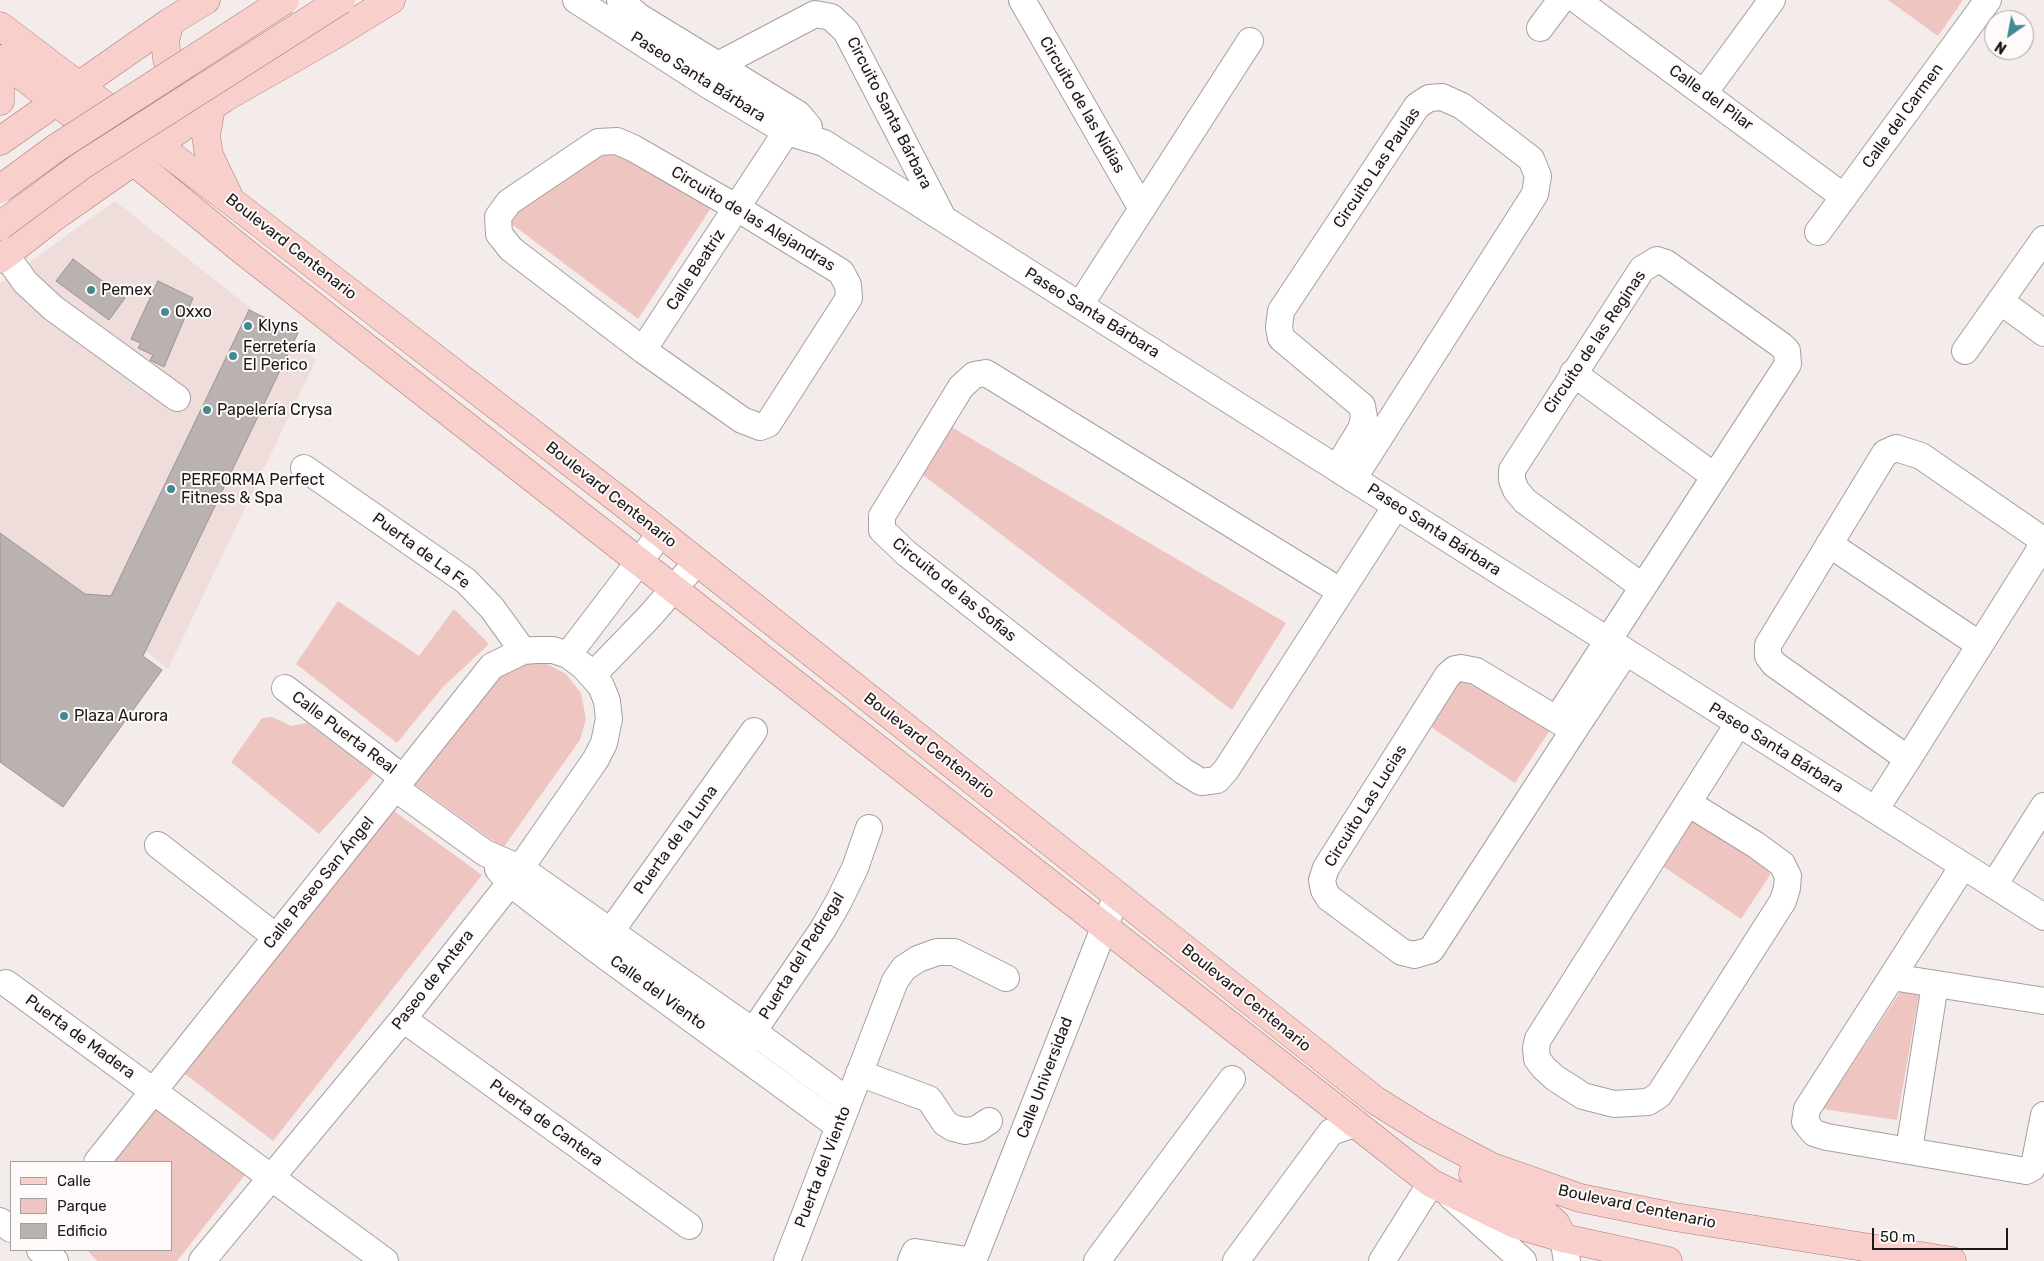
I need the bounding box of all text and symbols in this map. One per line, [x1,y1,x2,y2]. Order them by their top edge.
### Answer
north arrow [1984,10,2034,60]
street label: Paseo Santa Bárbara [627,28,769,126]
street label: Circuito de las Nidias [1035,33,1129,177]
street label: Circuito Santa Bárbara [842,34,936,192]
text: N [1992,37,2010,57]
street label: Calle del Carmen [1859,60,1947,172]
street label: Calle del Pilar [1665,61,1757,135]
street label: Circuito Las Paulas [1329,104,1425,232]
street label: Circuito de las Alejandras [667,162,839,276]
street label: Boulevard Centenario [222,190,360,304]
street label: Calle Beatriz [663,226,729,314]
street label: Paseo Santa Bárbara [1021,264,1163,362]
street label: Circuito de las Reginas [1540,267,1650,417]
place label: Pemex [101,280,152,300]
marker: Pemex [85,284,97,296]
place label: Oxxo [175,302,212,322]
marker: Oxxo [159,306,171,318]
place label: Klyns [258,316,298,336]
marker: Klyns [242,320,254,332]
place label: Ferretería El Perico [243,337,316,375]
marker: Ferretería El Perico [227,350,239,362]
place label: Papelería Crysa [217,400,332,420]
marker: Papelería Crysa [201,404,213,416]
street label: Boulevard Centenario [542,438,680,552]
place label: PERFORMA Perfect Fitness & Spa [181,470,325,508]
street label: Paseo Santa Bárbara [1364,480,1504,580]
marker: PERFORMA Perfect Fitness & Spa [165,483,177,495]
street label: Puerta de La Fe [368,509,474,593]
street label: Circuito de las Sofias [888,534,1020,646]
street label: Calle Puerta Real [288,687,400,779]
street label: Boulevard Centenario [860,689,998,803]
street label: Paseo Santa Bárbara [1705,699,1847,797]
place label: Plaza Aurora [74,706,168,726]
marker: Plaza Aurora [58,710,70,722]
street label: Circuito Las Lucias [1321,741,1411,871]
street label: Puerta de la Luna [630,782,722,898]
street label: Calle Paseo San Ángel [260,813,378,953]
street label: Puerta del Pedregal [755,889,849,1023]
street label: Paseo de Antera [388,926,478,1034]
street label: Boulevard Centenario [1177,940,1315,1056]
street label: Calle del Viento [606,952,710,1034]
street label: Puerta de Madera [21,991,139,1083]
street label: Calle Universidad [1013,1015,1077,1141]
street label: Puerta de Cantera [486,1075,606,1171]
street label: Puerta del Viento [791,1104,855,1230]
legend [10,1161,172,1251]
text: Calle [57,1172,91,1190]
street label: Boulevard Centenario [1556,1181,1718,1233]
text: Parque [57,1197,107,1215]
scale bar [1874,1218,2010,1250]
text: Edificio [57,1222,107,1240]
text: 50 m [1880,1228,1915,1246]

